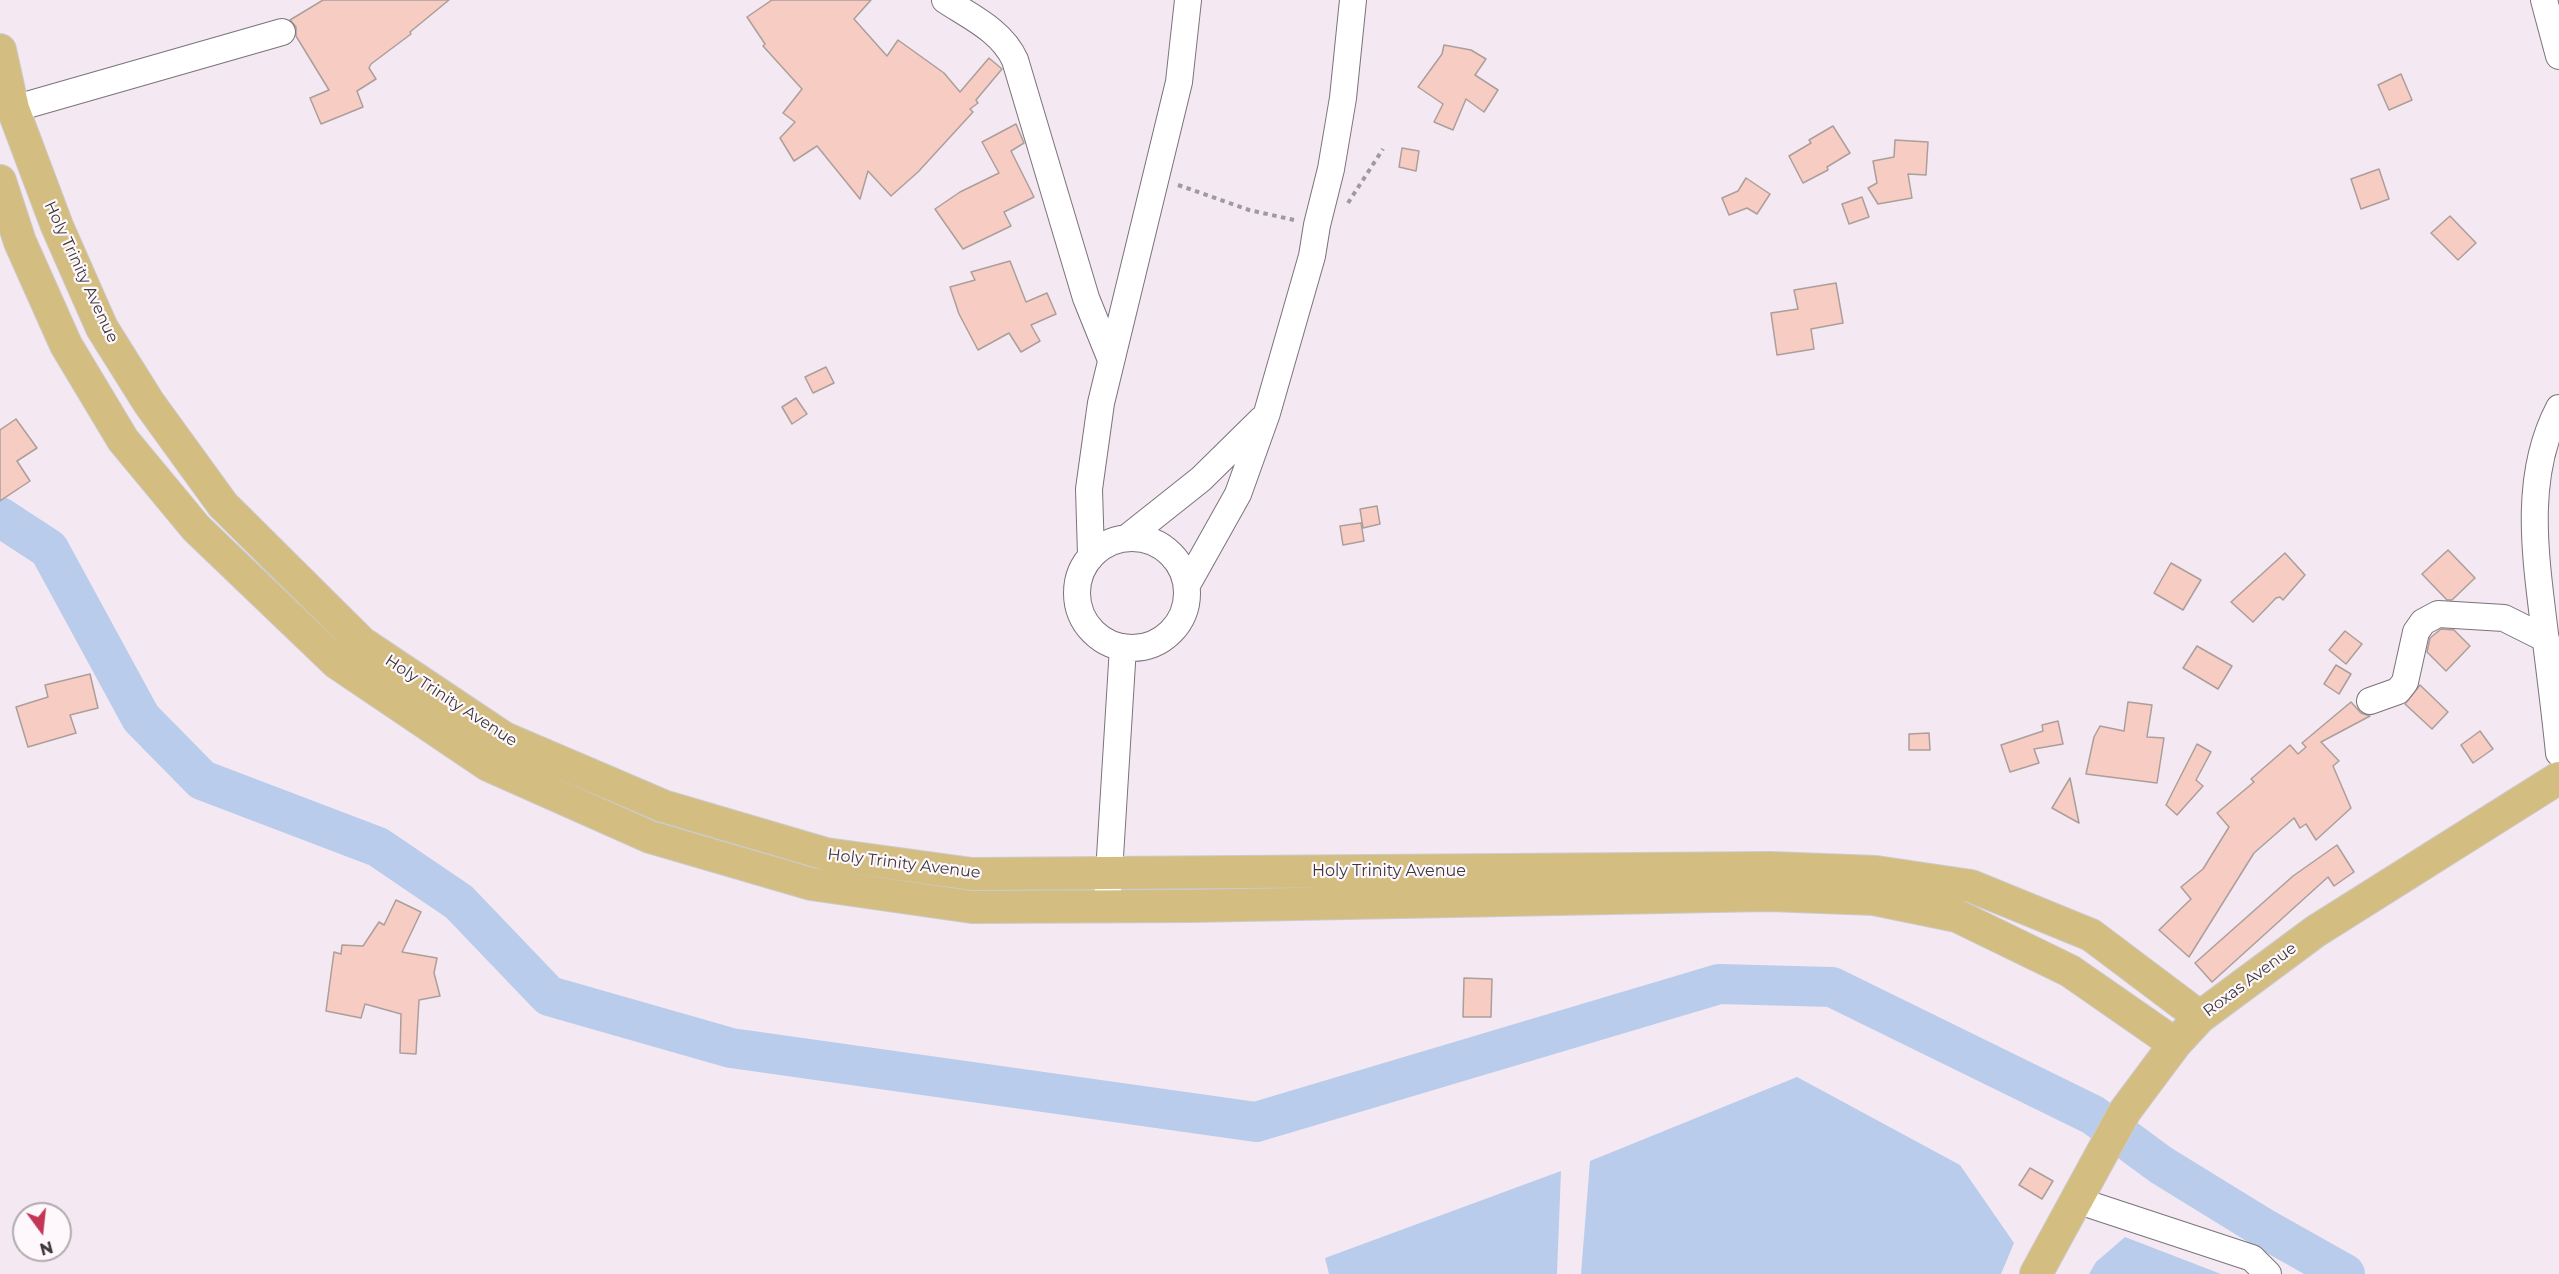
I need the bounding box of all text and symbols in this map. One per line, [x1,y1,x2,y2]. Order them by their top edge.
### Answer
street label: Holy Trinity Avenue [40,198,122,346]
street label: Holy Trinity Avenue [381,651,521,751]
street label: Holy Trinity Avenue [826,845,982,883]
street label: Holy Trinity Avenue [1312,861,1466,881]
street label: Roxas Avenue [2200,939,2300,1021]
north arrow [12,1202,72,1262]
text: N [38,1237,55,1259]

